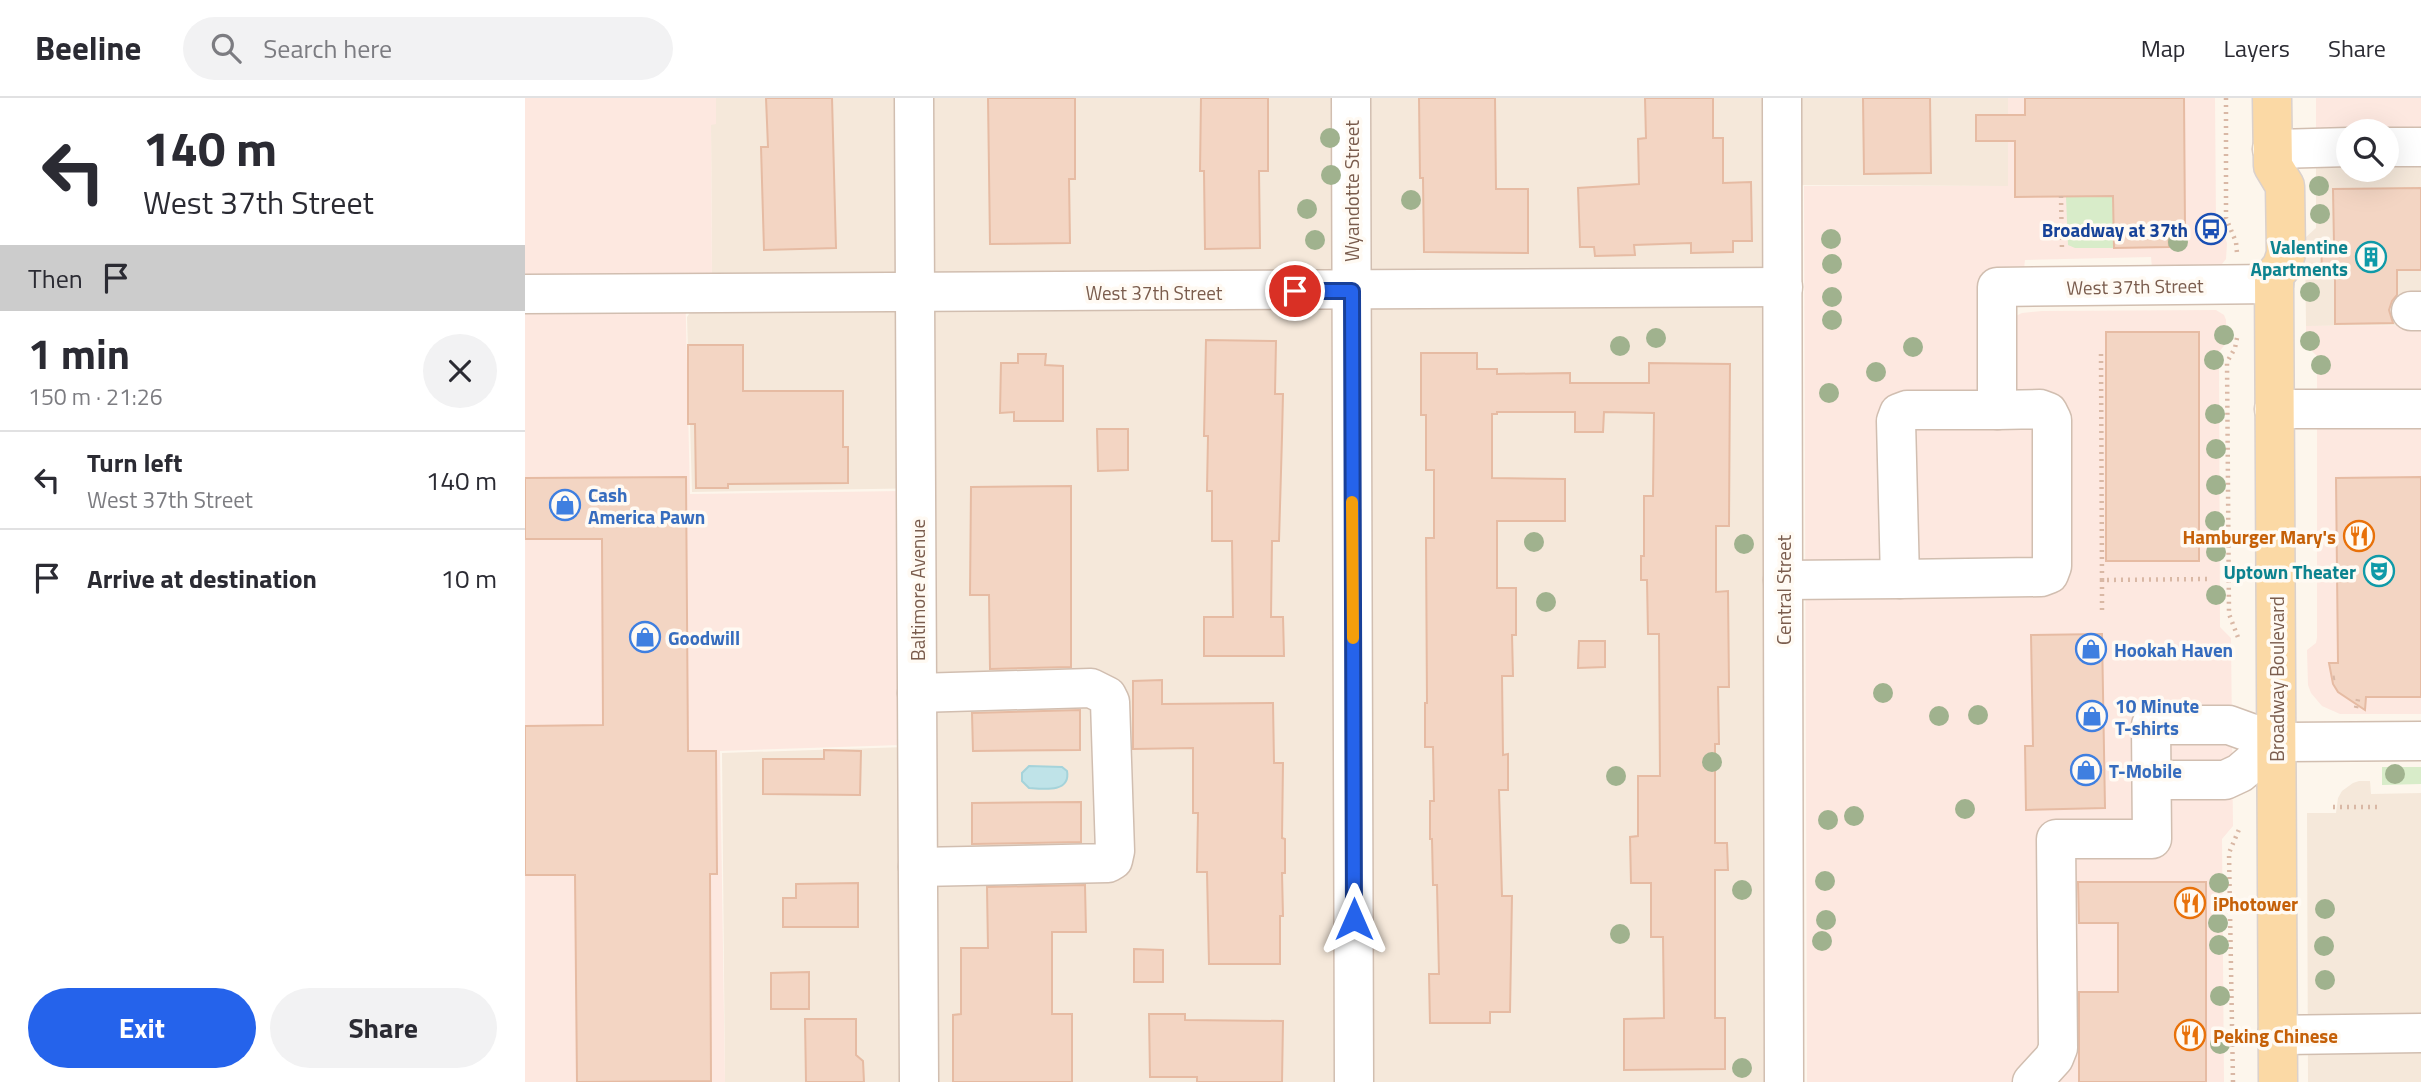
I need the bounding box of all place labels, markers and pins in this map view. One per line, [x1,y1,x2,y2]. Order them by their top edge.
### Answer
bus stop icon: Broadway at 37th [2194,212,2228,246]
place label: Broadway at 37th [2042,215,2188,244]
place label: Valentine Apartments [2251,232,2348,283]
building icon: Valentine Apartments [2354,240,2388,274]
pin [1265,261,1325,321]
place label: Cash America Pawn [588,480,705,531]
shop icon: Cash America Pawn [548,488,582,522]
restaurant icon: Hamburger Mary's [2342,519,2376,553]
place label: Hamburger Mary's [2182,522,2336,551]
theatre icon: Uptown Theater [2362,554,2396,588]
place label: Uptown Theater [2223,557,2356,586]
shop icon: Goodwill [628,620,662,654]
place label: Goodwill [668,623,740,652]
shop icon: Hookah Haven [2074,632,2108,666]
place label: Hookah Haven [2114,635,2233,664]
place label: 10 Minute T-shirts [2115,691,2200,742]
shop icon: 10 Minute T-shirts [2075,699,2109,733]
shop icon: T-Mobile [2069,753,2103,787]
place label: T-Mobile [2109,756,2182,785]
restaurant icon: iPhotower [2173,886,2207,920]
place label: iPhotower [2213,889,2298,918]
restaurant icon: Peking Chinese [2173,1018,2207,1052]
place label: Peking Chinese [2213,1021,2338,1050]

